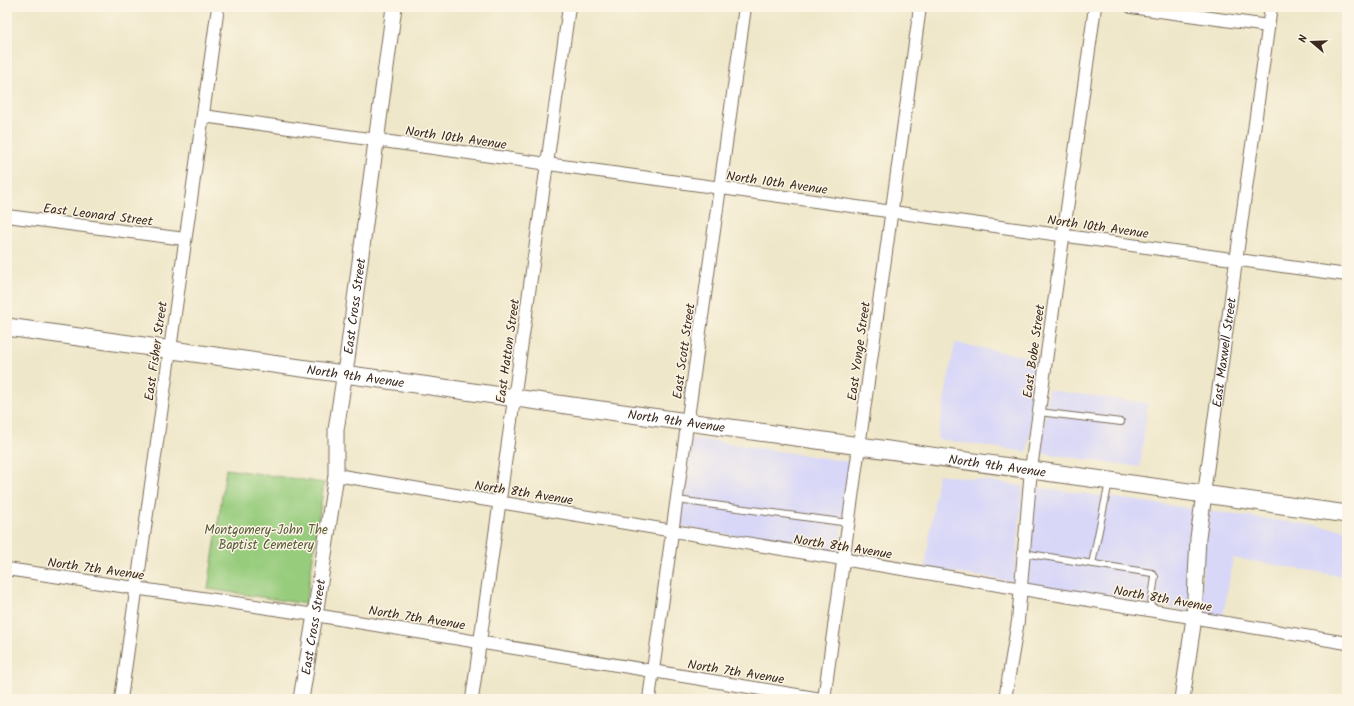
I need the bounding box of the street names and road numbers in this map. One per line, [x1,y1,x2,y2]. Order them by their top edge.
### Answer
street label: North 10th Avenue [404,121,508,156]
street label: North 10th Avenue [725,166,829,201]
street label: East Leonard Street [42,198,155,233]
street label: North 10th Avenue [1046,210,1150,245]
street label: East Cross Street [339,256,373,356]
street label: East Maxwell Street [1207,295,1243,409]
street label: East Hatton Street [491,297,526,405]
street label: East Fisher Street [139,299,174,402]
street label: East Yonge Street [842,299,877,402]
street label: East Scott Street [667,301,702,400]
street label: East Bobe Street [1018,302,1052,399]
street label: North 9th Avenue [305,360,406,394]
street label: North 9th Avenue [626,405,726,439]
street label: North 9th Avenue [947,450,1047,484]
street label: North 8th Avenue [473,475,575,512]
street label: North 8th Avenue [792,529,894,566]
street label: North 7th Avenue [46,552,146,587]
street label: East Cross Street [296,577,332,677]
street label: North 8th Avenue [1112,580,1214,618]
street label: North 7th Avenue [367,600,467,637]
street label: North 7th Avenue [686,654,786,691]

